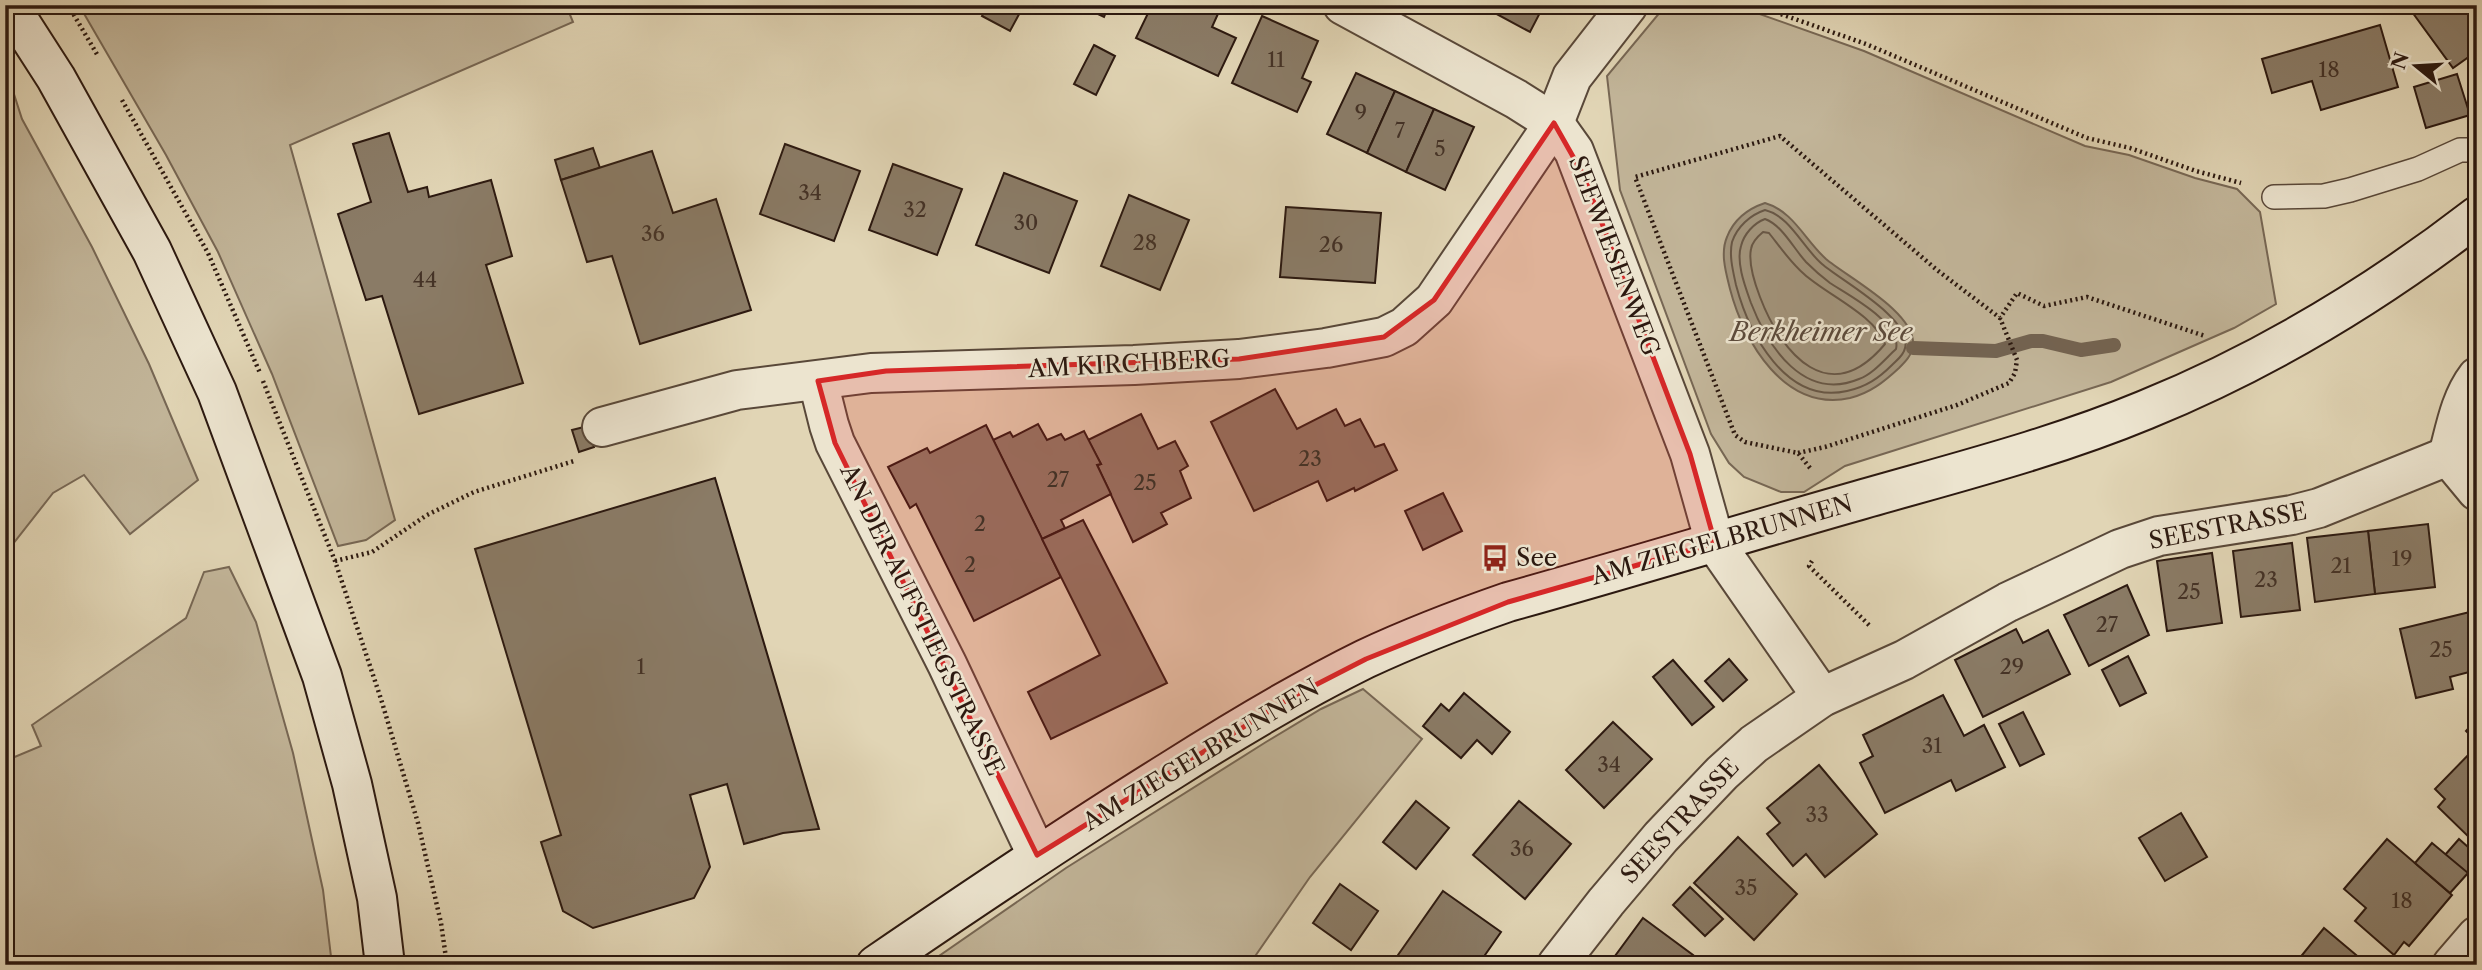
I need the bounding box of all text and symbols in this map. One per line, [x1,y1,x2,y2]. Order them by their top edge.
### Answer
north arrow [2380,32,2450,102]
house number: 11 [1267,47,1285,72]
text: N [2387,49,2414,72]
house number: 18 [2318,57,2340,82]
house number: 9 [1355,100,1367,125]
house number: 7 [1395,118,1406,143]
house number: 5 [1434,136,1446,161]
street label: SEEWIESENWEG [1563,152,1666,360]
house number: 34 [798,180,822,205]
house number: 32 [903,197,927,222]
house number: 30 [1014,210,1038,235]
house number: 36 [641,221,665,246]
house number: 28 [1133,230,1157,255]
house number: 26 [1319,232,1343,257]
house number: 44 [413,267,437,292]
water label: Berkheimer See [1728,316,1914,348]
street label: AM KIRCHBERG [1026,344,1231,383]
house number: 23 [1298,446,1322,471]
street label: AN DER AUFSTIEGSTRASSE [834,458,1011,780]
house number: 27 [1047,467,1070,492]
house number: 25 [1133,470,1157,495]
street label: AM ZIEGELBRUNNEN [1587,488,1856,591]
street label: SEESTRASSE [2146,496,2309,555]
house number: 2 [974,511,986,536]
bus stop icon: See [1480,543,1510,573]
place label: See [1516,543,1557,572]
house number: 19 [2391,546,2413,571]
house number: 2 [964,552,976,577]
house number: 21 [2331,553,2352,578]
house number: 23 [2254,567,2278,592]
house number: 25 [2177,579,2201,604]
house number: 27 [2096,612,2119,637]
house number: 25 [2429,637,2453,662]
house number: 1 [637,654,646,679]
house number: 29 [2000,654,2024,679]
street label: AM ZIEGELBRUNNEN [1077,673,1324,837]
house number: 31 [1922,733,1942,758]
house number: 34 [1597,752,1621,777]
street label: SEESTRASSE [1614,752,1745,889]
house number: 33 [1805,802,1829,827]
house number: 36 [1510,836,1534,861]
house number: 35 [1735,875,1757,900]
house number: 18 [2391,888,2413,913]

